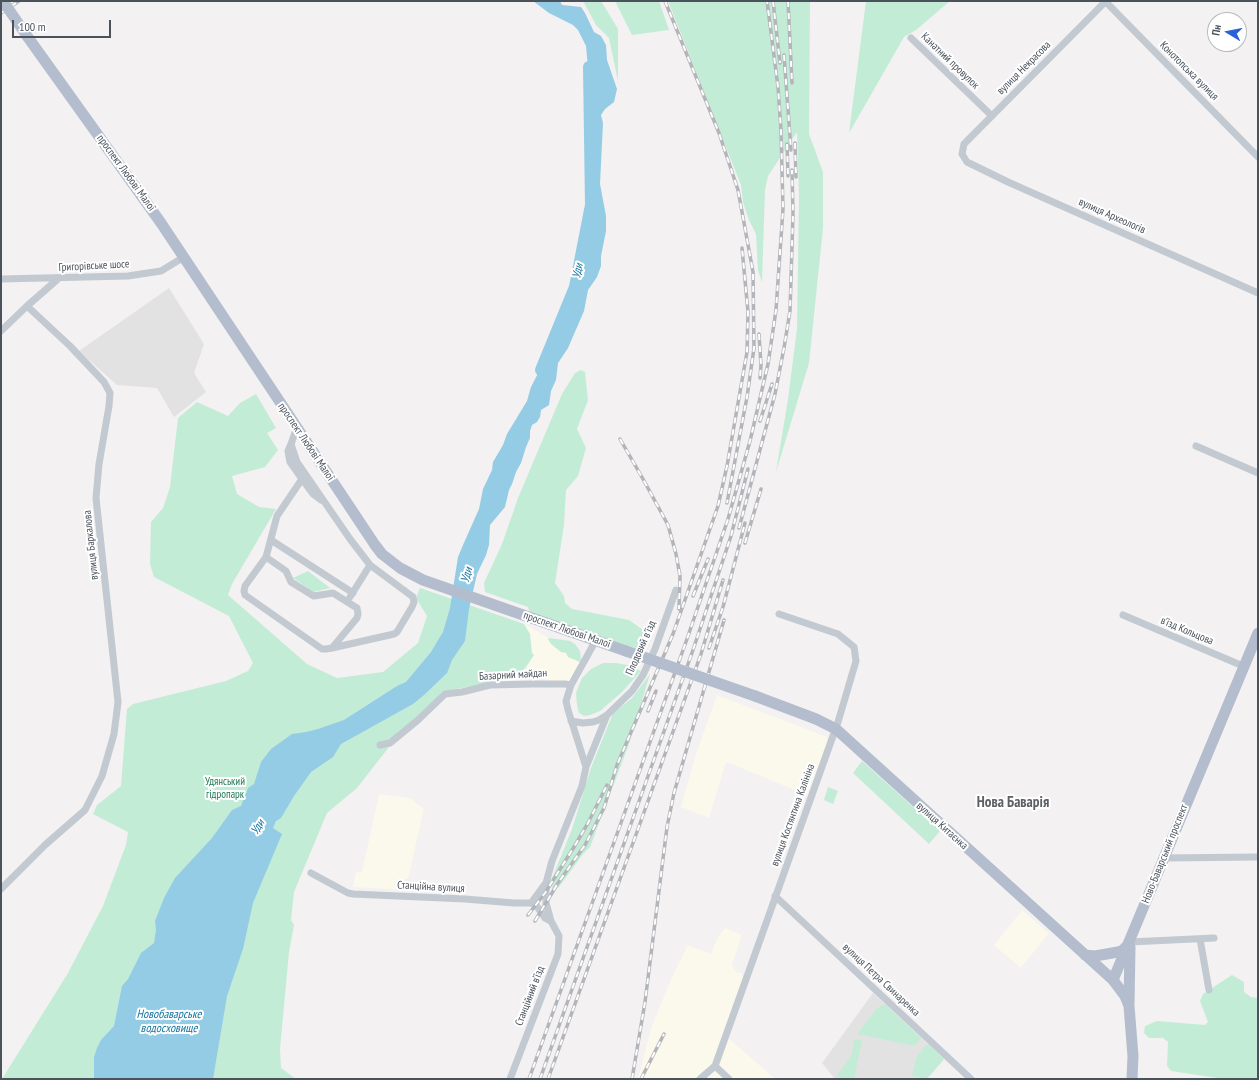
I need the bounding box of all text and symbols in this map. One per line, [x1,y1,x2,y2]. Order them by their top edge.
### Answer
scale bar [14,12,113,38]
north arrow [1207,12,1247,52]
text: 100 m [19,19,46,34]
text: Пн [1208,24,1224,37]
street label: Канатний провулок [918,30,982,92]
street label: вулиця Некрасова [994,38,1054,98]
street label: Конотопська вулиця [1157,39,1221,103]
street label: проспект Любові Малої [94,132,158,214]
street label: вулиця Археологів [1076,195,1148,237]
street label: Григорівське шосе [58,258,130,274]
water label: Уди [569,262,587,280]
street label: проспект Любові Малої [275,400,337,484]
street label: вулиця Баркалова [81,510,101,580]
water label: Уди [458,566,476,584]
street label: проспект Любові Малої [522,609,612,651]
street label: в’їзд Кольцова [1159,614,1215,648]
street label: Плодовий в'їзд [623,619,659,677]
street label: Базарний майдан [479,667,547,683]
street label: вулиця Костянтина Калініна [768,762,818,868]
park label: Удянський гідропарк [205,775,245,801]
district label: Нова Баварія [977,794,1049,812]
street label: вулиця Китаєнка [913,799,971,853]
street label: Ново-Баварський проспект [1139,803,1191,905]
water label: Уди [248,817,268,837]
street label: Станційна вулиця [397,879,465,895]
street label: вулиця Петра Свинаренка [840,941,922,1019]
street label: Станційний в’їзд [513,964,547,1028]
water label: Новобаварське водосховище [137,1008,201,1036]

